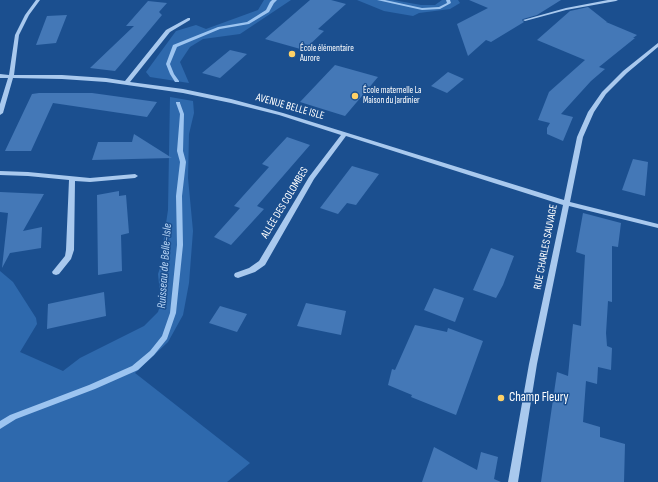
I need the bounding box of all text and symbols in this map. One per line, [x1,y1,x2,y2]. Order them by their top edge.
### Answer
place label: École élémentaire Aurore [300,44,354,65]
marker: École élémentaire Aurore [287,49,297,59]
place label: École maternelle La Maison du Jardinier [363,86,421,107]
street label: AVENUE BELLE ISLE [254,91,326,123]
marker: École maternelle La Maison du Jardinier [350,91,360,101]
street label: ALLÉE DES COLOMBES [259,165,311,241]
street label: RUE CHARLES SAUVAGE [531,203,561,291]
water label: Ruisseau de Belle-Isle [155,223,175,309]
place label: Champ Fleury [509,390,569,406]
marker: Champ Fleury [496,393,506,403]

